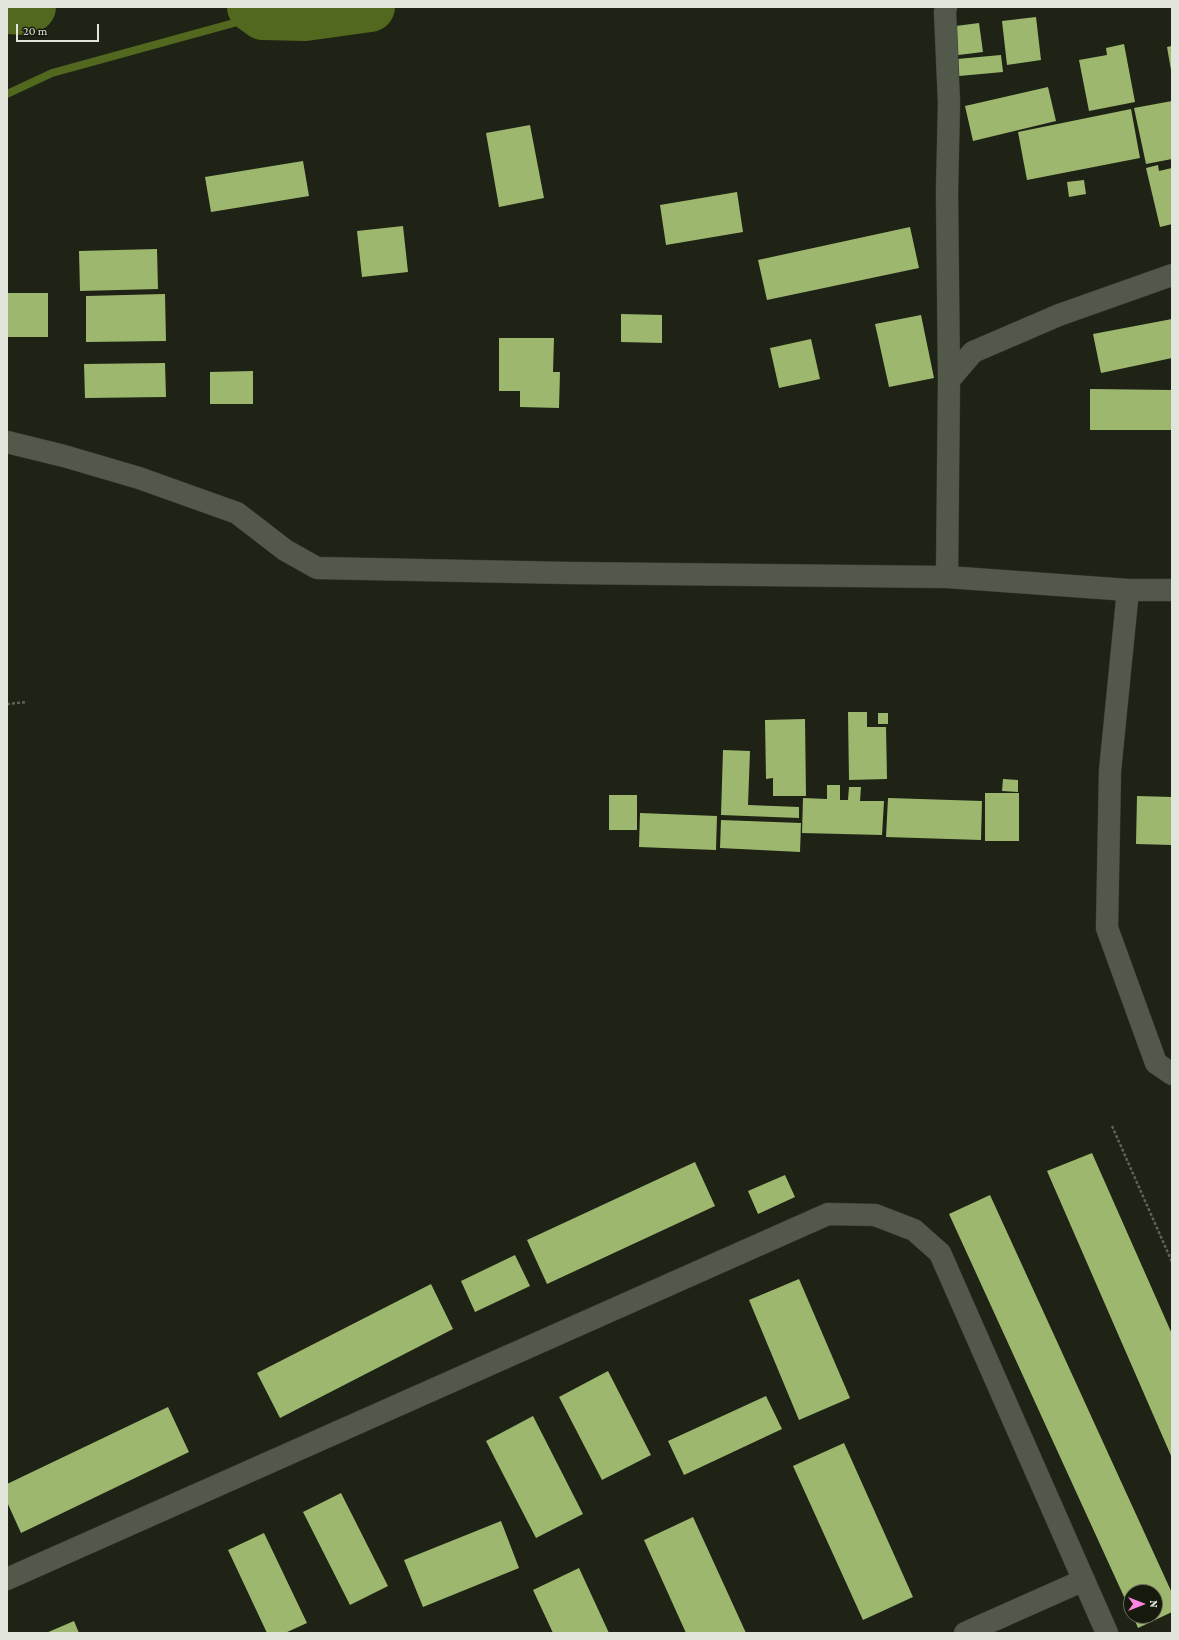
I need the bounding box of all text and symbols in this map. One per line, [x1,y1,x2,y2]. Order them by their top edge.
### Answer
scale bar [18,16,101,42]
text: 20 m [23,24,47,38]
north arrow [1123,1584,1163,1624]
text: N [1148,1600,1160,1608]

